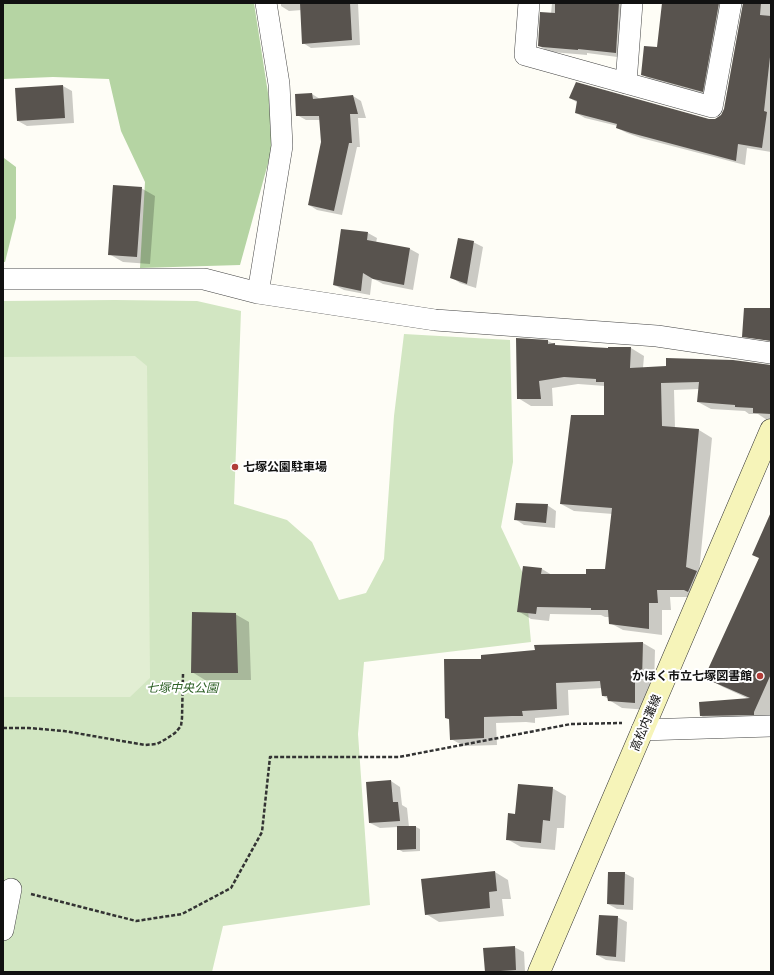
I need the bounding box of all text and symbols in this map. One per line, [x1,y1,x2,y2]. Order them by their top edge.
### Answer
place label: 七塚公園駐車場 [243,460,327,474]
marker: 七塚公園駐車場 [230,462,240,472]
place label: かほく市立七塚図書館 [632,669,752,683]
marker: かほく市立七塚図書館 [755,671,765,681]
park label: 七塚中央公園 [146,681,218,695]
street label: 高松内灘線 [628,693,664,753]

